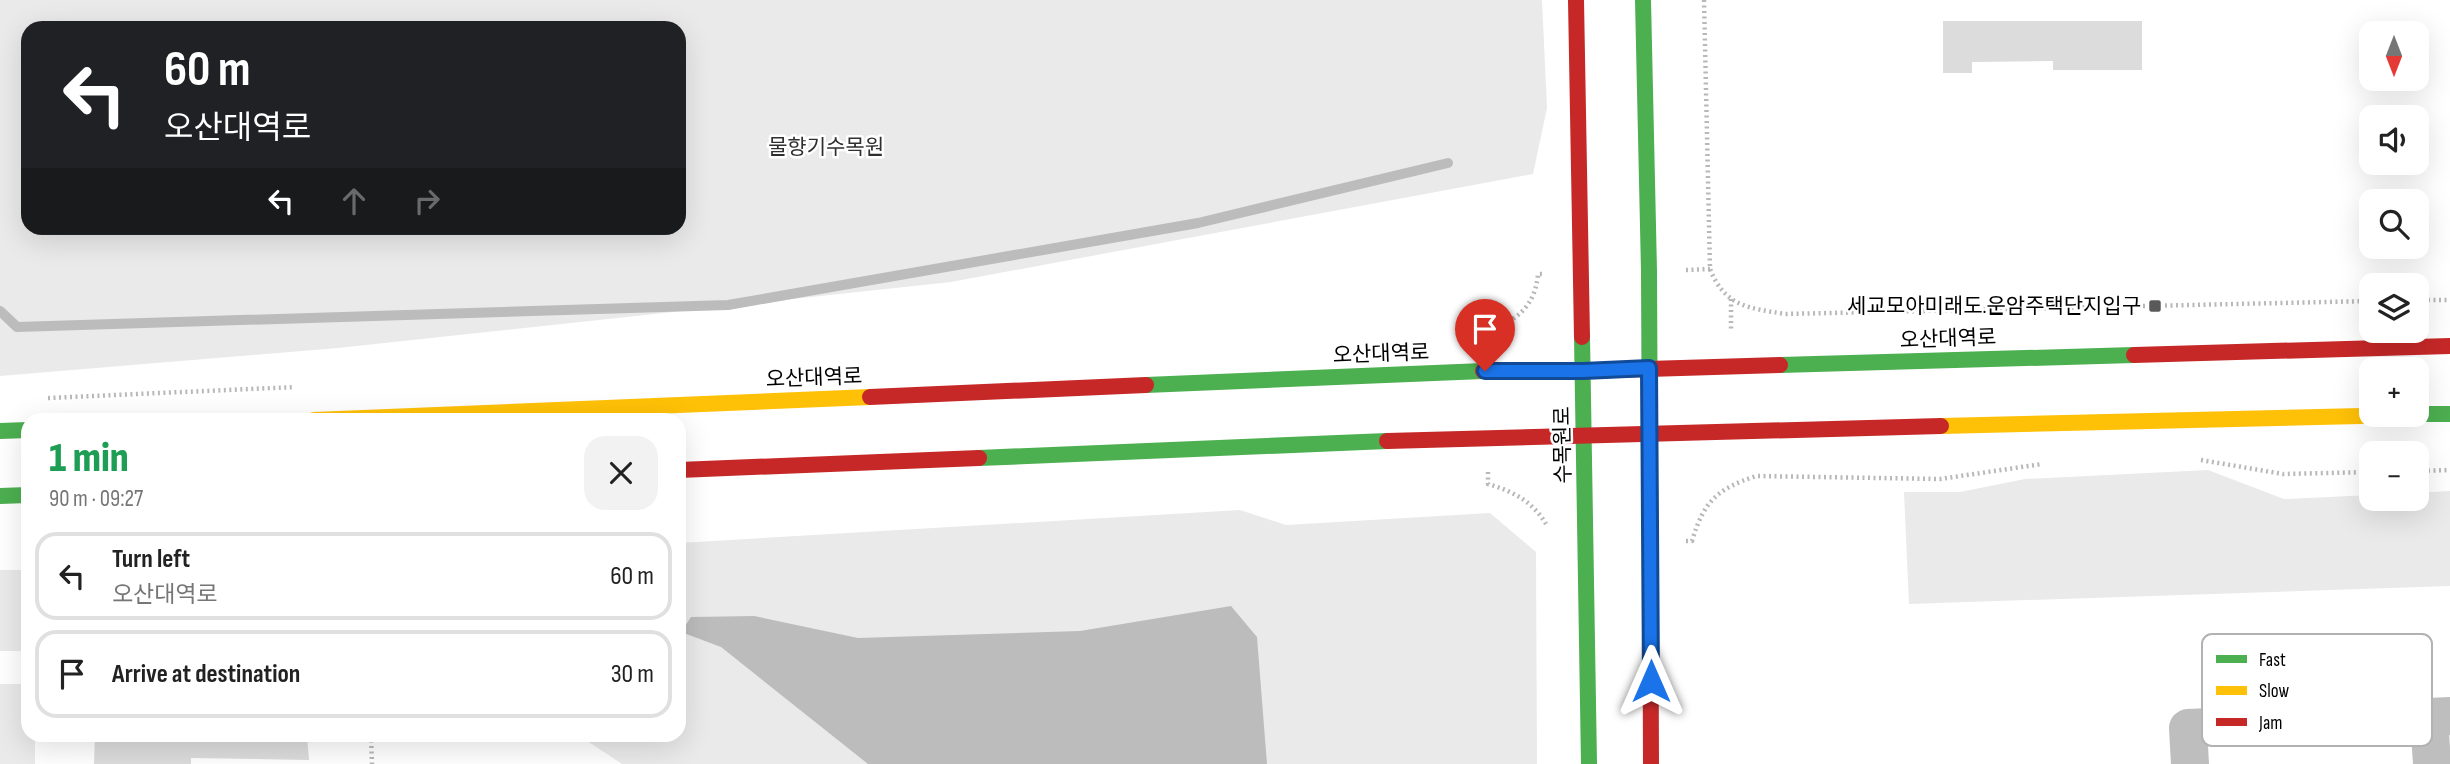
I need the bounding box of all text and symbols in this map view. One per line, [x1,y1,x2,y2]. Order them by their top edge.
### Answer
north arrow [2359,21,2429,91]
map controls [2359,21,2429,511]
text: 60 m [164,41,251,100]
icon: left [49,49,140,140]
button: sound [2359,105,2429,175]
text: 오산대역로 [164,109,311,148]
park label: 물향기수목원 [768,135,884,160]
icon: left [262,182,300,220]
icon: ahead [335,182,373,220]
icon: right [408,182,446,220]
button: search [2359,189,2429,259]
button: layers [2359,273,2429,343]
place label: 세교모아미래도.운암주택단지입구 [1847,294,2141,319]
marker: 세교모아미래도.운암주택단지입구 [2147,298,2163,314]
pin [1455,299,1515,371]
icon: arrive [1466,310,1504,348]
street label: 오산대역로 [1899,325,1997,353]
street label: 오산대역로 [1332,340,1430,368]
button: + [2359,357,2429,427]
street label: 오산대역로 [765,364,863,392]
street label: 수목원로 [1550,406,1576,484]
text: 1 min [49,433,129,484]
button: close [584,436,658,510]
button: − [2359,441,2429,511]
text: 90 m · 09:27 [49,485,143,513]
text: Turn left [112,544,190,575]
icon: left [53,557,91,595]
text: 60 m [610,561,654,592]
text: 오산대역로 [112,581,218,609]
legend [2202,634,2432,746]
position arrow [1614,644,1688,718]
text: Fast [2259,649,2286,672]
icon: arrive [53,655,91,693]
text: Arrive at destination [112,659,300,690]
text: 30 m [611,659,654,690]
text: Slow [2259,680,2289,703]
text: Jam [2258,712,2282,735]

